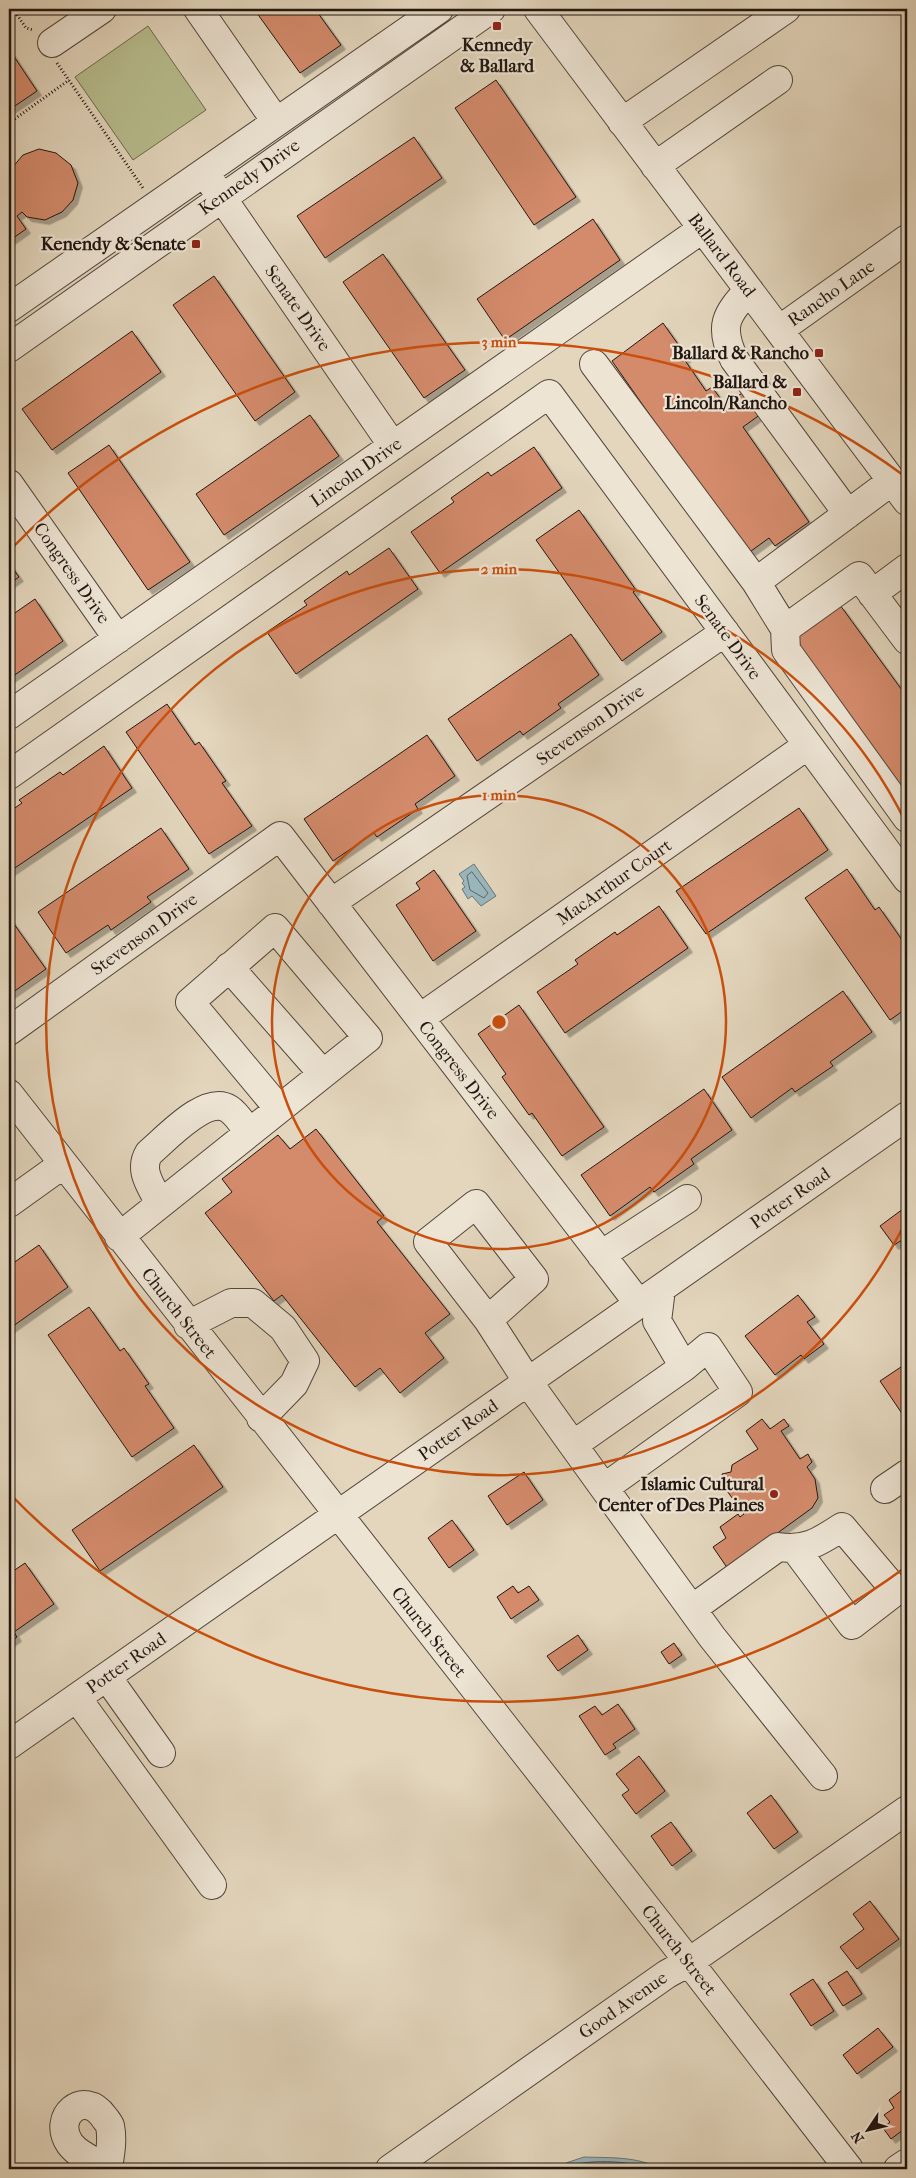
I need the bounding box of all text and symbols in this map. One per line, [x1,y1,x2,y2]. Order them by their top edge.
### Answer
marker: Kennedy & Ballard [491,20,503,32]
place label: Kennedy & Ballard [460,35,535,77]
street label: Kennedy Drive [195,135,304,220]
street label: Ballard Road [683,209,760,302]
place label: Kenendy & Senate [41,234,186,255]
marker: Kenendy & Senate [190,238,202,250]
street label: Rancho Lane [784,256,879,331]
street label: Senate Drive [260,261,335,355]
text: 3 min [482,333,517,351]
place label: Ballard & Rancho [672,343,809,364]
marker: Ballard & Rancho [813,347,825,359]
place label: Ballard & Lincoln/Rancho [665,372,787,414]
marker: Ballard & Lincoln/Rancho [791,386,803,398]
street label: Lincoln Drive [307,433,406,512]
street label: Congress Drive [29,519,114,628]
text: 2 min [481,560,518,578]
street label: Senate Drive [690,591,766,684]
street label: Stevenson Drive [532,681,648,770]
text: 1 min [482,786,516,804]
street label: MacArthur Court [553,835,676,930]
street label: Stevenson Drive [87,889,202,980]
centre of rings [490,1013,508,1031]
street label: Congress Drive [414,1017,504,1124]
street label: Potter Road [746,1163,834,1234]
street label: Church Street [137,1264,221,1363]
street label: Potter Road [414,1395,502,1466]
place label: Islamic Cultural Center of Des Plaines [598,1474,765,1516]
marker: Islamic Cultural Center of Des Plaines [768,1488,780,1500]
street label: Church Street [387,1583,471,1682]
street label: Potter Road [82,1628,170,1699]
street label: Church Street [637,1901,721,2000]
street label: Good Avenue [575,1967,671,2043]
north arrow [844,2106,894,2156]
text: N [848,2128,868,2146]

